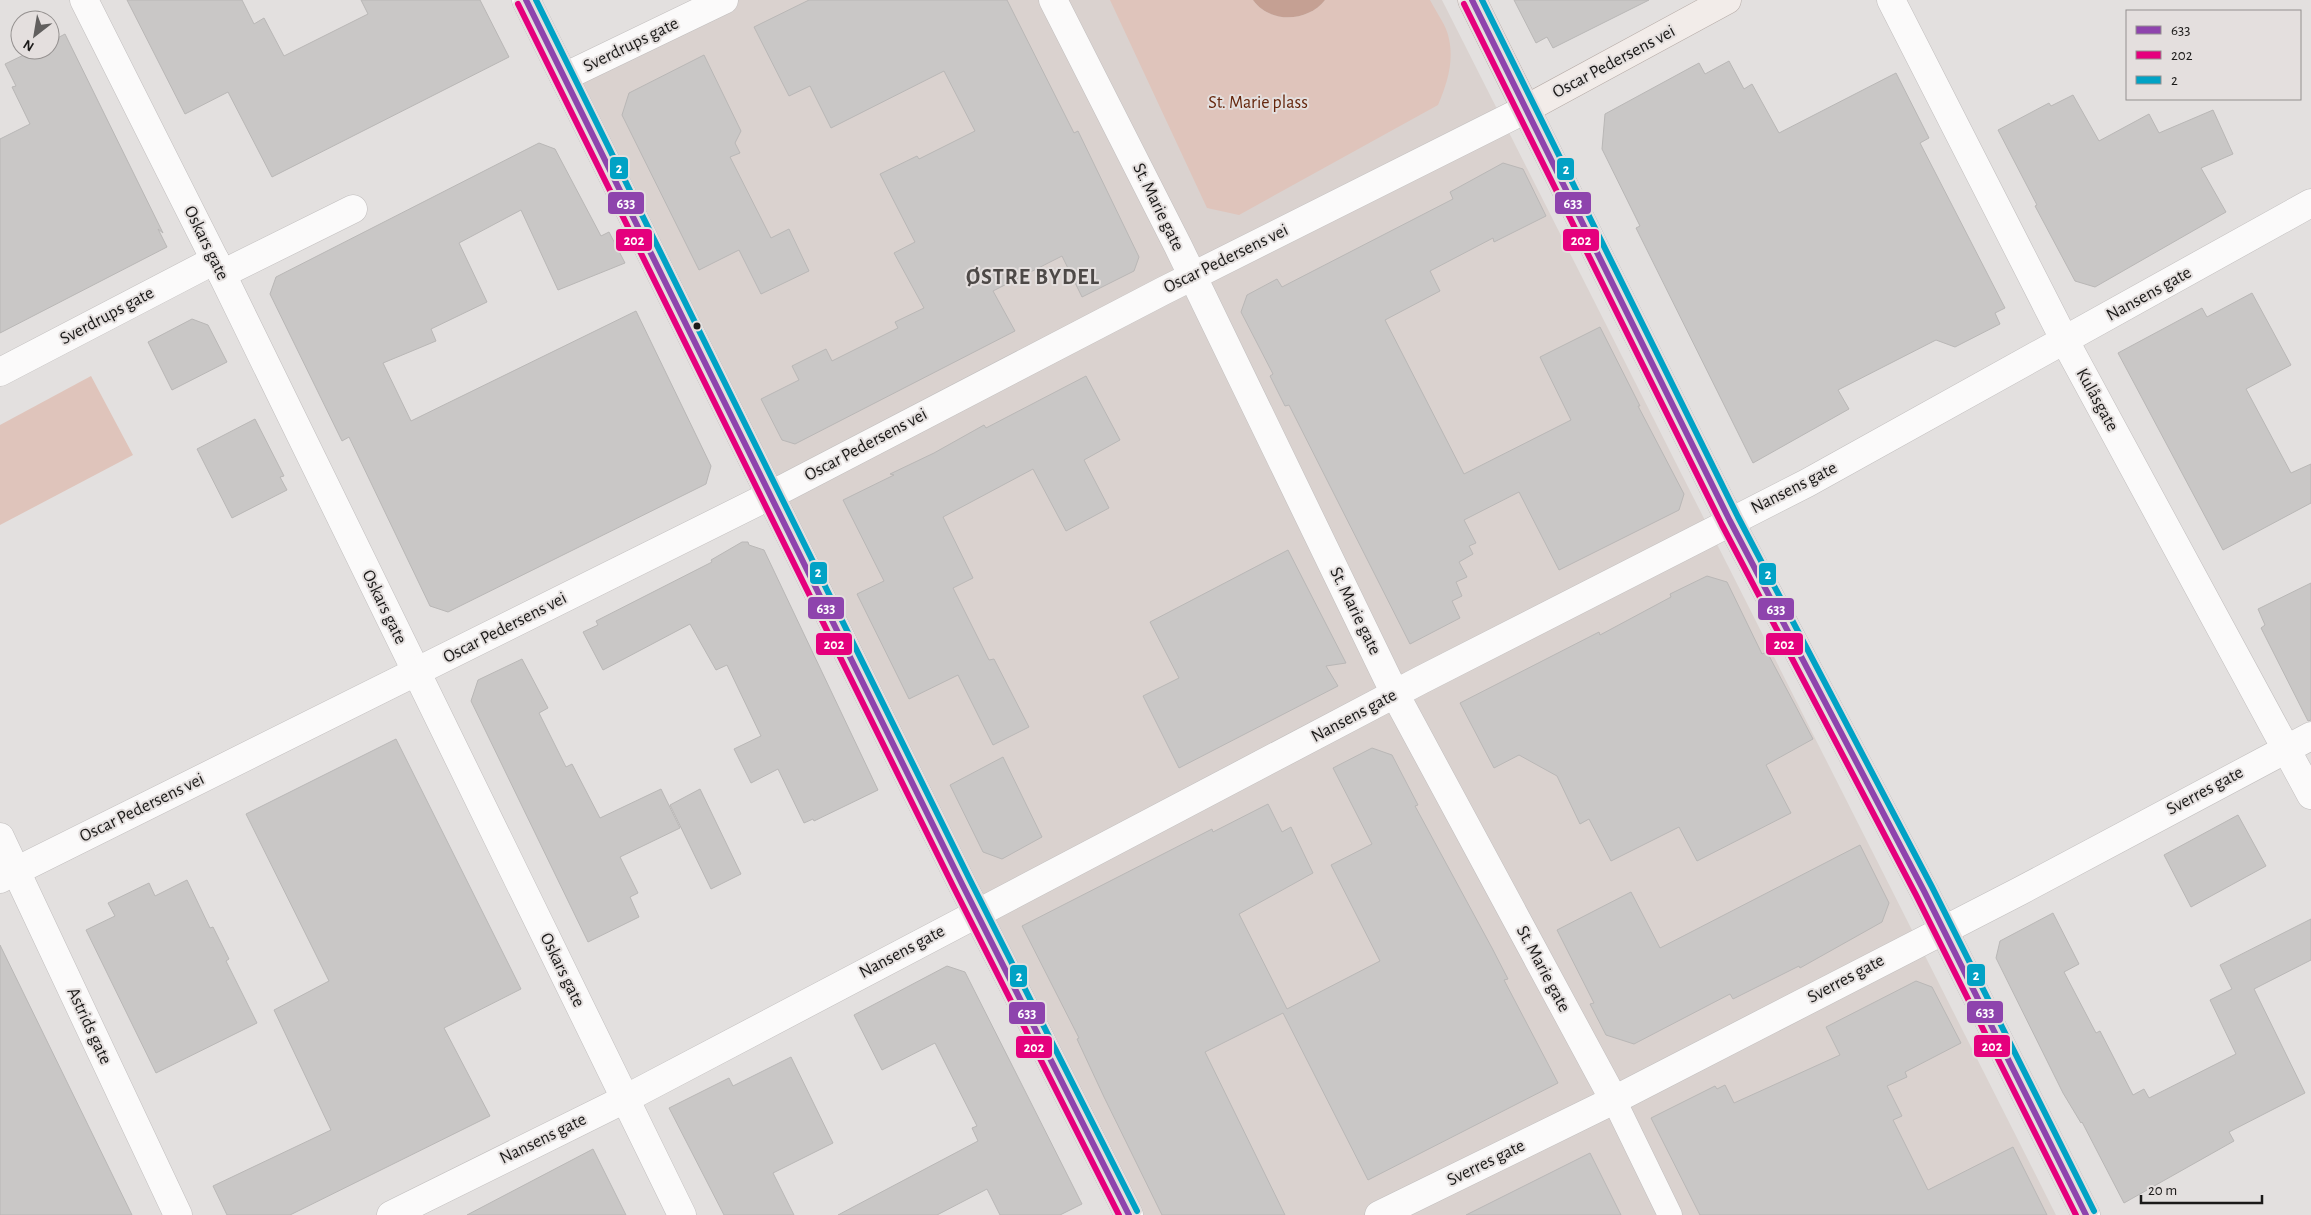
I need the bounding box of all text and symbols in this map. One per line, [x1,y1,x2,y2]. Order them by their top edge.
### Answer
north arrow [10,10,60,60]
legend [2126,10,2301,100]
street label: Sverdrups gate [581,14,681,76]
street label: Oscar Pedersens vei [1550,22,1678,102]
text: 633 [2171,23,2190,38]
text: N [21,37,37,54]
text: 202 [2171,48,2193,63]
text: 2 [2171,73,2178,88]
park label: St. Marie plass [1208,94,1308,112]
line badge: 2 [609,156,629,180]
line badge: 2 [1556,157,1575,181]
street label: St. Marie gate [1129,160,1187,254]
text: 2 [616,162,623,176]
text: 2 [1563,163,1570,177]
line badge: 633 [607,191,645,215]
line badge: 633 [1554,191,1592,215]
text: 633 [617,197,635,211]
text: 633 [1564,197,1582,211]
street label: Oskars gate [180,203,232,283]
street label: Oscar Pedersens vei [1161,221,1291,297]
line badge: 202 [615,228,653,252]
line badge: 202 [1562,228,1600,252]
text: 202 [624,234,645,248]
text: 202 [1571,234,1592,248]
street label: Nansens gate [2104,263,2194,325]
district label: ØSTRE BYDEL [966,266,1100,288]
street label: Sverdrups gate [57,284,157,348]
unlabelled marker [692,321,702,331]
street label: Kulåsgate [2072,366,2122,434]
street label: Oscar Pedersens vei [802,405,930,485]
street label: Nansens gate [1748,459,1840,517]
line badge: 2 [809,561,828,585]
line badge: 2 [1758,562,1777,586]
street label: St. Marie gate [1326,564,1384,658]
text: 2 [815,566,822,580]
street label: Oskars gate [358,567,410,647]
text: 2 [1765,568,1772,582]
street label: Oscar Pedersens vei [440,589,570,667]
line badge: 633 [807,596,845,620]
line badge: 633 [1757,597,1795,621]
text: 633 [817,602,835,616]
text: 633 [1767,603,1785,617]
line badge: 202 [815,632,853,656]
line badge: 202 [1765,632,1804,656]
text: 202 [824,638,845,652]
text: 202 [1774,638,1795,652]
street label: Nansens gate [1308,686,1400,746]
street label: Sverres gate [2164,763,2246,819]
street label: Oscar Pedersens vei [77,770,207,846]
street label: Nansens gate [856,922,948,982]
street label: St. Marie gate [1513,923,1573,1015]
street label: Oskars gate [536,930,588,1010]
street label: Sverres gate [1805,951,1887,1007]
line badge: 2 [1966,963,1986,987]
line badge: 2 [1009,964,1028,988]
text: 2 [1973,969,1980,983]
text: 2 [1016,970,1023,984]
street label: Astrids gate [63,985,115,1067]
line badge: 633 [1966,1000,2004,1024]
line badge: 633 [1008,1001,1046,1025]
text: 633 [1976,1006,1994,1020]
text: 633 [1018,1007,1036,1021]
line badge: 202 [1973,1034,2011,1058]
line badge: 202 [1015,1035,1053,1059]
text: 202 [1982,1040,2003,1054]
text: 202 [1024,1041,1045,1055]
street label: Nansens gate [497,1110,589,1168]
street label: Sverres gate [1444,1137,1528,1189]
scale bar [2141,1172,2262,1204]
text: 20 m [2148,1183,2177,1198]

